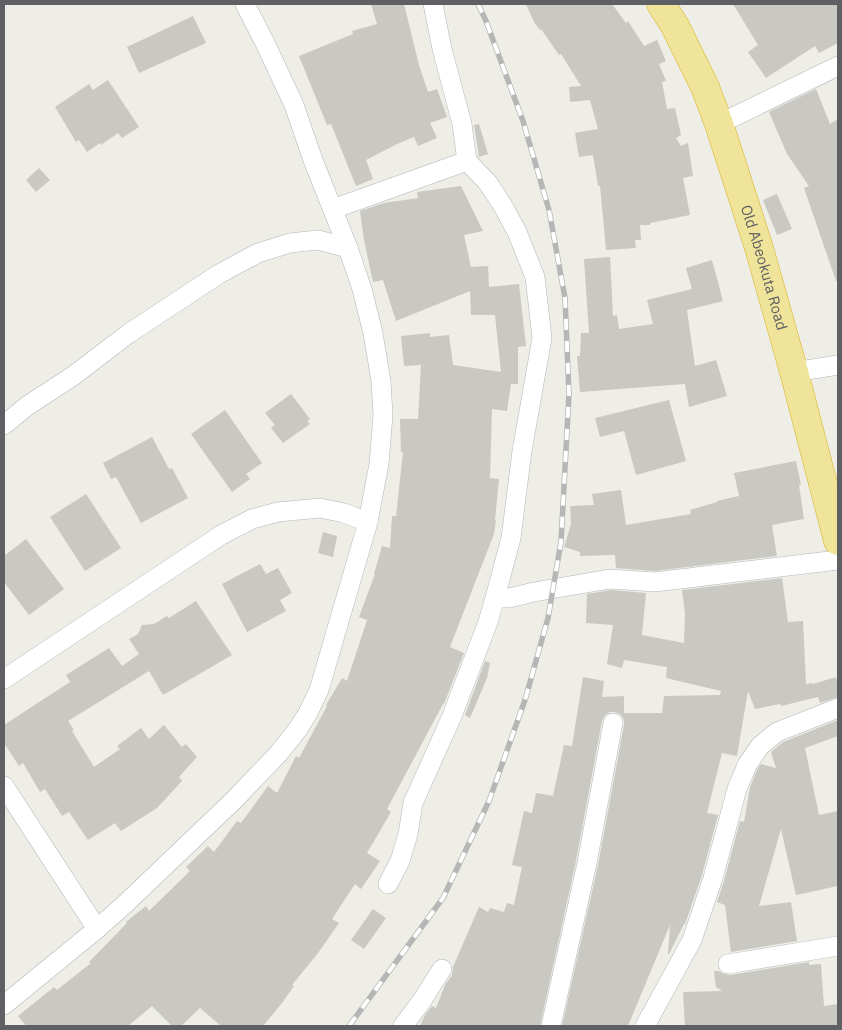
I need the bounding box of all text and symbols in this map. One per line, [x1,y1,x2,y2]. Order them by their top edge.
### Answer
street label: Old Abeokuta Road [737,202,792,332]

